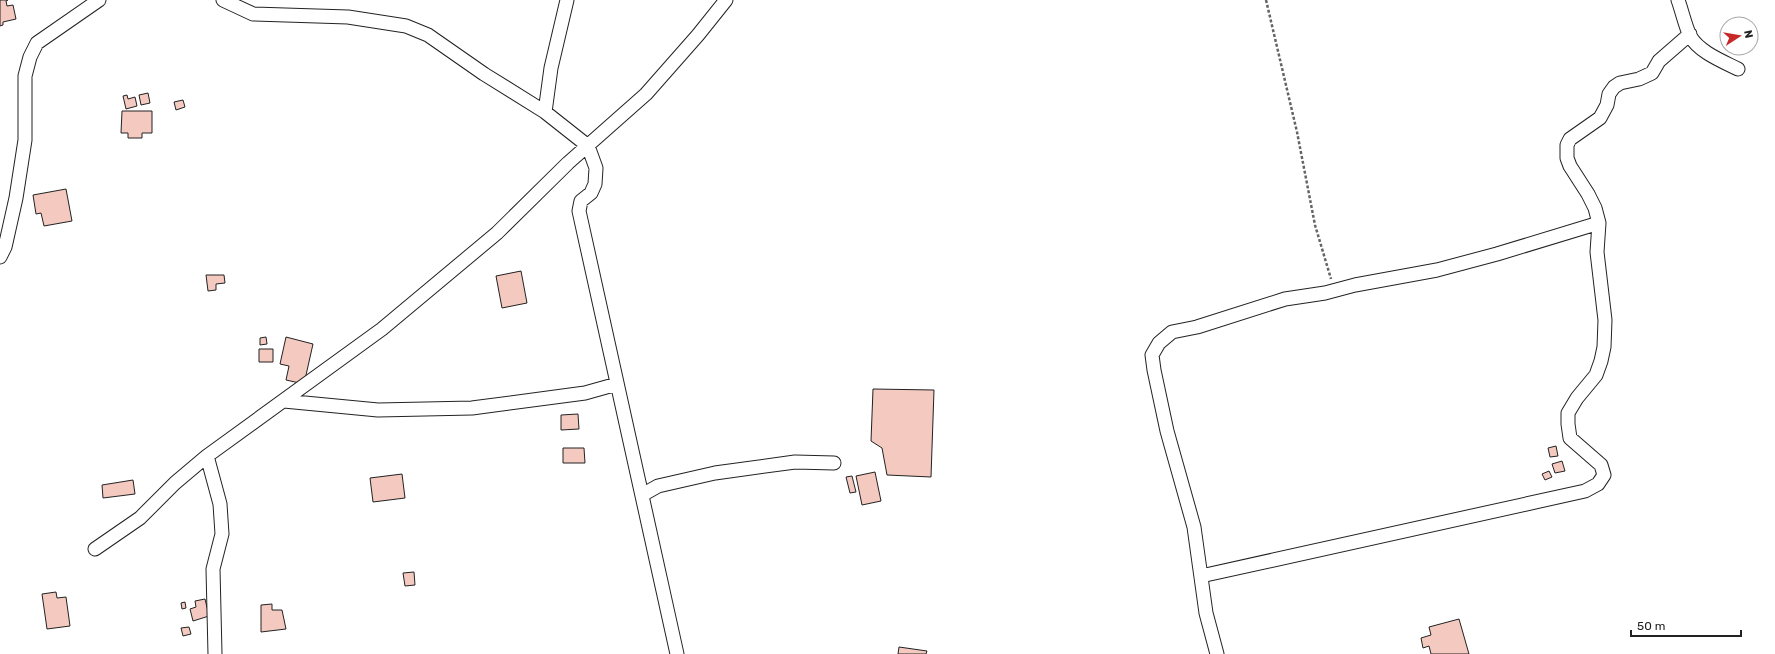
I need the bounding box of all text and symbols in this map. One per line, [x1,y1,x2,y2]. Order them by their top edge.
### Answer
north arrow [1719,16,1759,56]
text: N [1741,29,1755,39]
scale bar [1631,612,1741,638]
text: 50 m [1637,619,1665,633]

